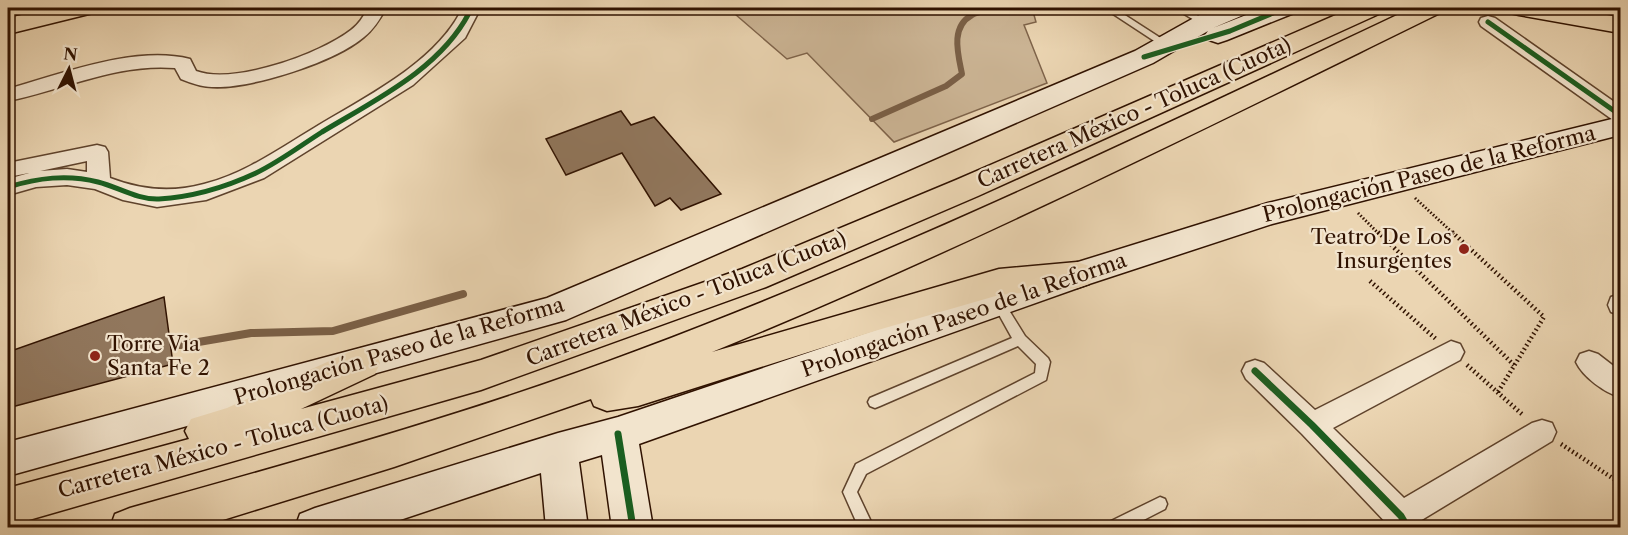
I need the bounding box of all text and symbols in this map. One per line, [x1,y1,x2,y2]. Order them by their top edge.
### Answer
street label: Carretera México - Toluca (Cuota) [973,32,1295,193]
north arrow [39,39,99,99]
text: N [63,43,79,65]
street label: Prolongación Paseo de la Reforma [1260,120,1599,227]
place label: Teatro De Los Insurgentes [1311,224,1452,273]
street label: Carretera México - Toluca (Cuota) [522,226,849,371]
marker: Teatro De Los Insurgentes [1457,242,1471,256]
street label: Prolongación Paseo de la Reforma [798,247,1131,382]
street label: Prolongación Paseo de la Reforma [231,291,568,410]
place label: Torre Via Santa Fe 2 [107,331,210,380]
marker: Torre Via Santa Fe 2 [88,349,102,363]
street label: Carretera México - Toluca (Cuota) [55,390,391,503]

